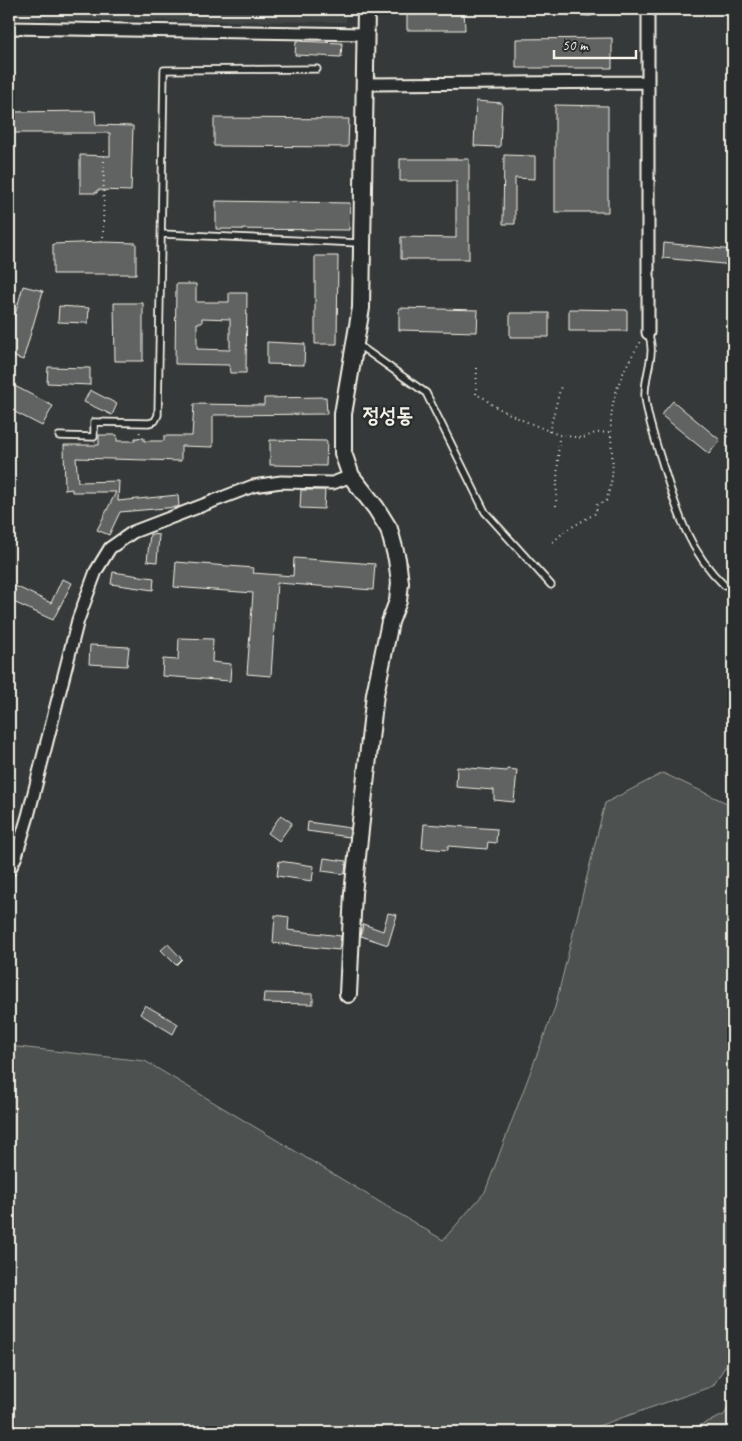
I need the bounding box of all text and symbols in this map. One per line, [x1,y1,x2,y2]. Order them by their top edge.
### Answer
scale bar [554,28,637,60]
text: 50 m [562,36,589,55]
district label: 정성동 [363,402,413,428]

